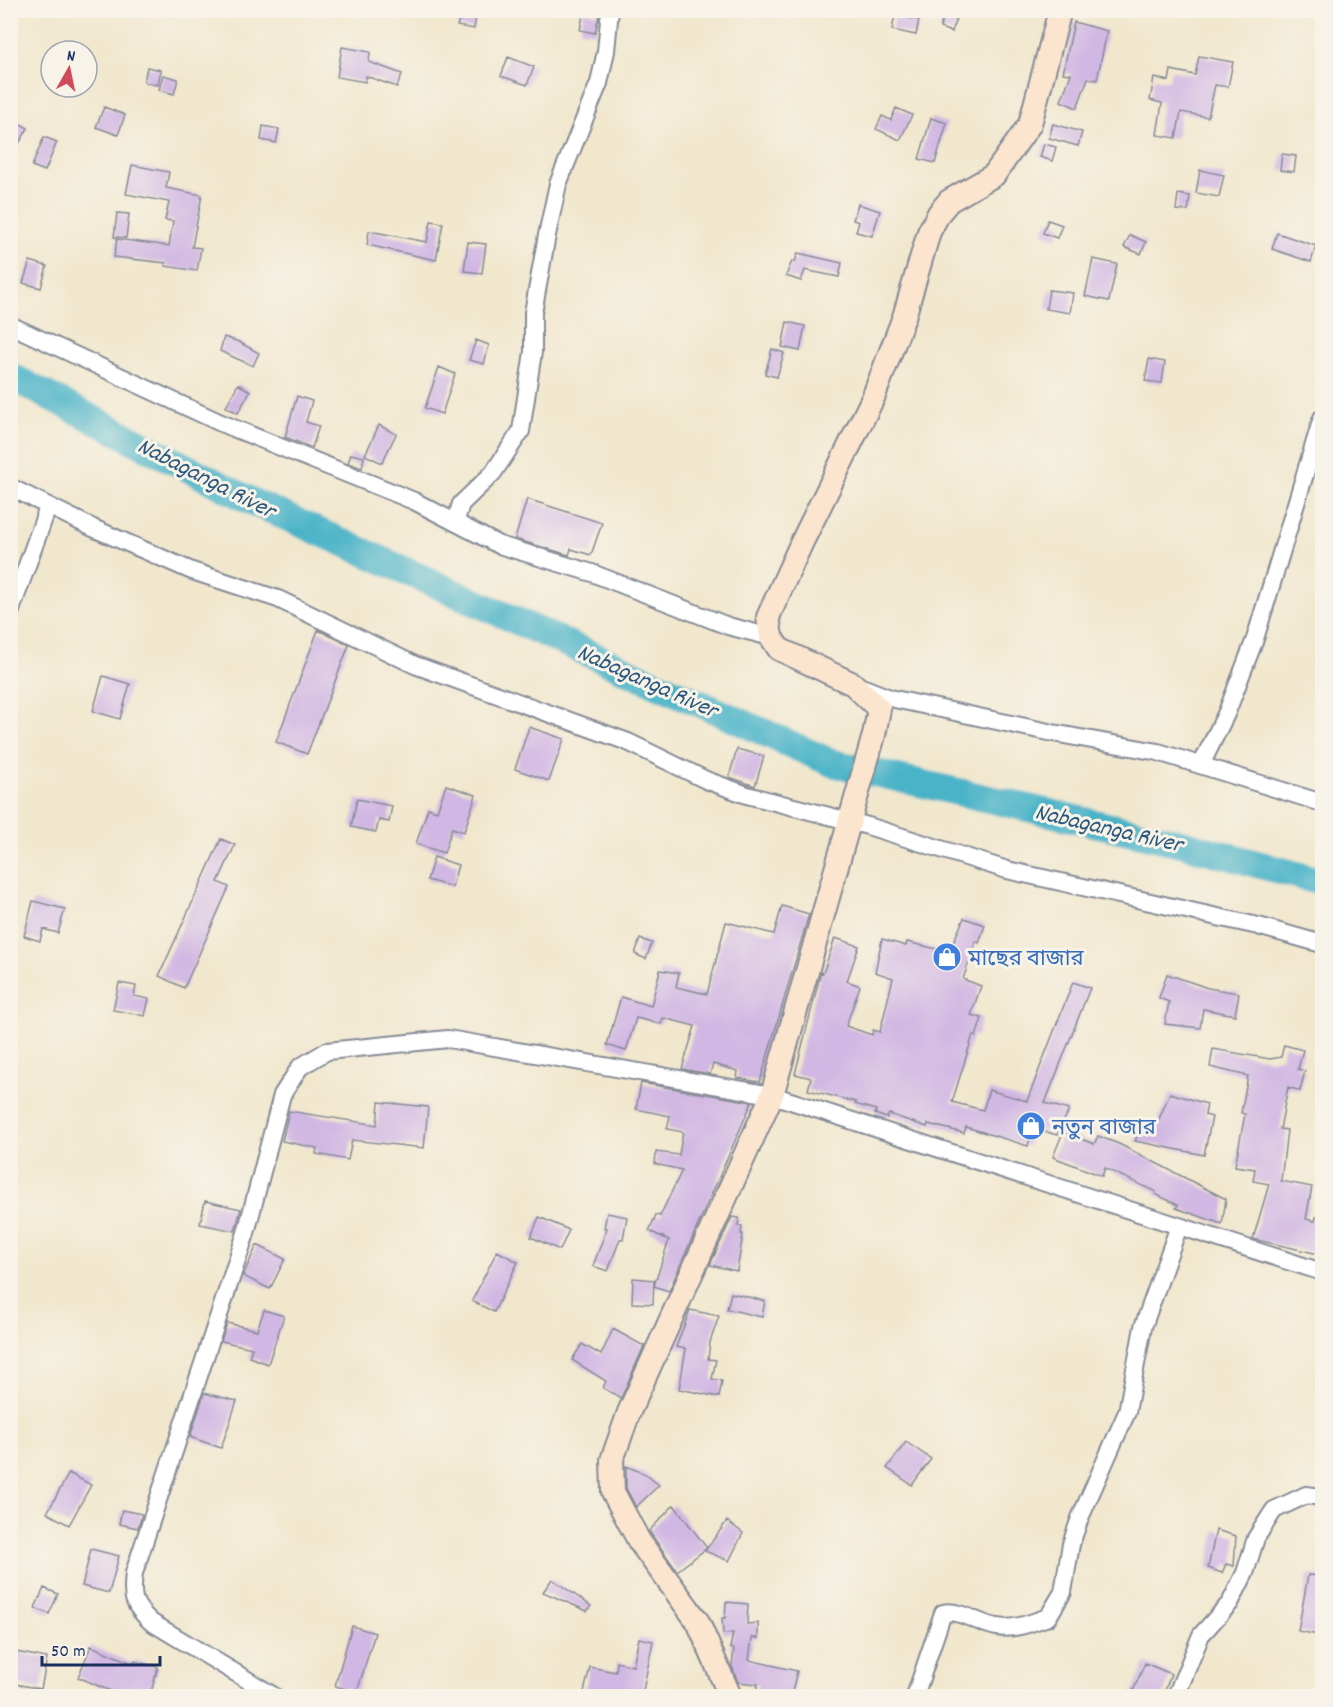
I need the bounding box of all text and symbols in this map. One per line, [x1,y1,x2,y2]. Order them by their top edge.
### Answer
north arrow [39,39,99,99]
text: N [65,45,77,69]
water label: Nabaganga River [131,430,283,530]
water label: Nabaganga River [571,637,725,730]
water label: Nabaganga River [1031,796,1188,864]
shop icon: মাছের বাজার [931,941,963,973]
place label: মাছের বাজার [967,945,1085,976]
shop icon: নতুন বাজার [1015,1110,1047,1142]
place label: নতুন বাজার [1051,1114,1157,1145]
scale bar [42,1629,160,1667]
text: 50 m [51,1640,86,1665]

